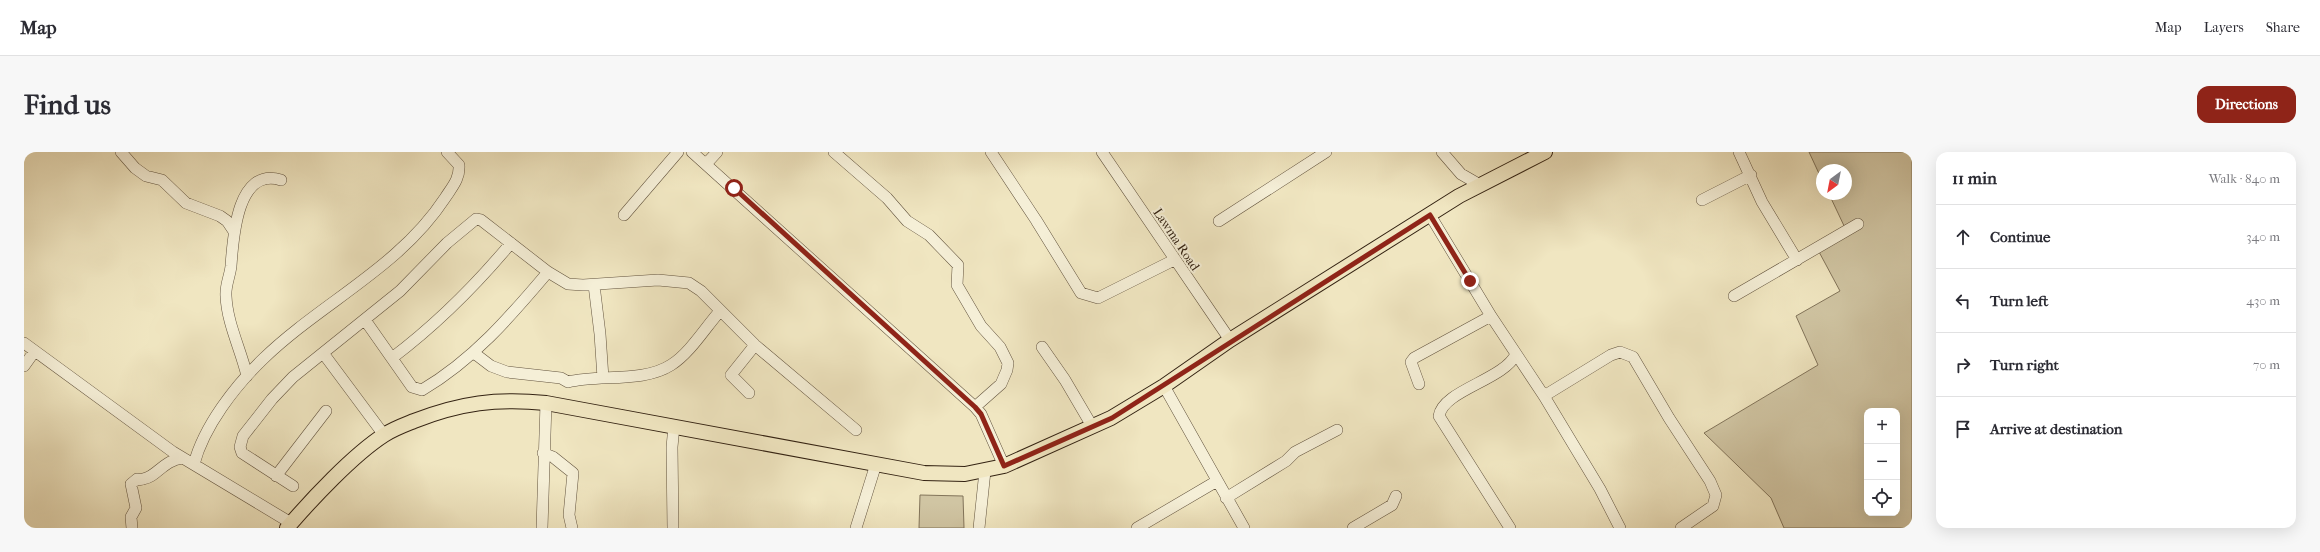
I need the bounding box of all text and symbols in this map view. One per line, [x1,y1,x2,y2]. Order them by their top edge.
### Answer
text: Map [20,17,56,39]
text: Map [2155,19,2182,36]
text: Layers [2204,19,2244,36]
text: Share [2266,19,2300,36]
button: Directions [2197,86,2296,123]
text: Find us [24,88,111,121]
north arrow [1816,164,1852,200]
text: 11 min [1952,168,1997,188]
text: Walk · 840 m [2209,171,2280,186]
route start [725,179,743,197]
street label: Lawma Road [1150,205,1203,274]
icon: ahead [1952,226,1974,248]
text: Continue [1990,228,2050,246]
text: 340 m [2246,229,2280,244]
route end [1461,272,1479,290]
icon: left [1952,290,1974,312]
text: Turn left [1990,292,2048,310]
text: 430 m [2246,293,2280,308]
icon: right [1952,354,1974,376]
text: Turn right [1990,356,2059,374]
text: 70 m [2253,357,2280,372]
map controls [1864,408,1900,516]
button: + [1864,408,1900,444]
icon: arrive [1952,418,1974,440]
text: Arrive at destination [1990,420,2122,438]
button: − [1864,444,1900,480]
button: locate [1864,480,1900,516]

